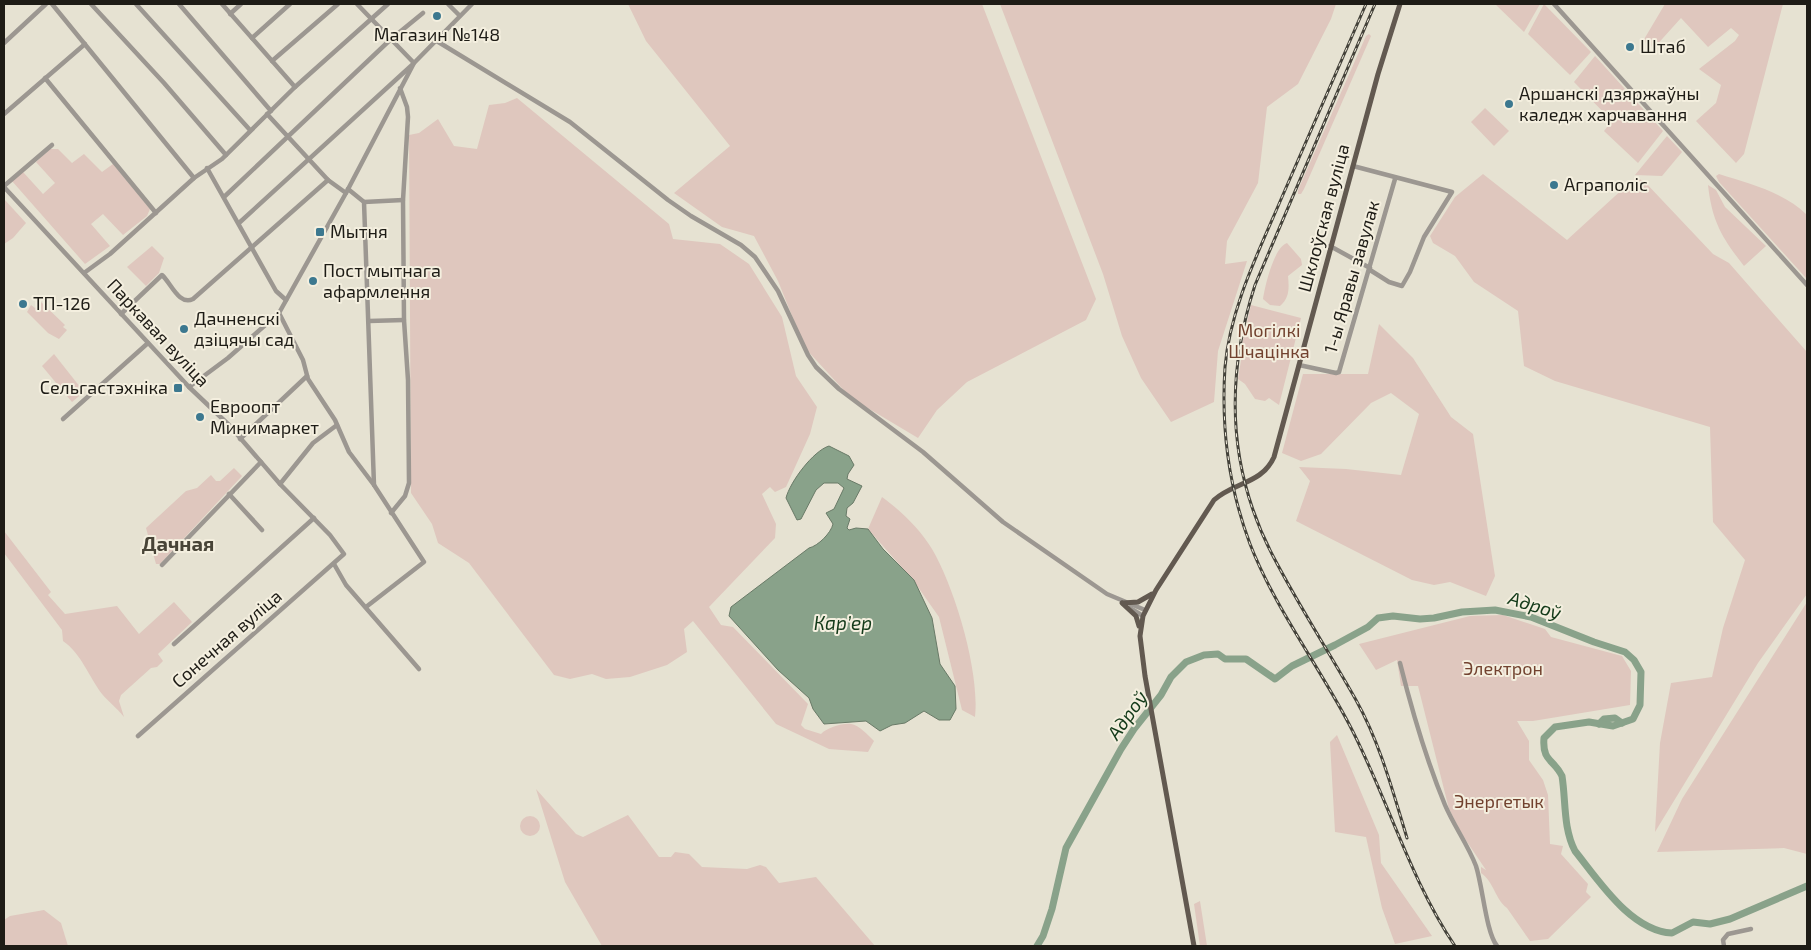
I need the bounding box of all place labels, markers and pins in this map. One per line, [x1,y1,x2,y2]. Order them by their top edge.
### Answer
marker: Магазин №148 [431,10,443,22]
place label: Магазин №148 [374,23,500,45]
place label: Штаб [1640,35,1686,57]
marker: Штаб [1624,41,1636,53]
place label: Аршанскі дзяржаўны каледж харчавання [1519,82,1700,125]
marker: Аршанскі дзяржаўны каледж харчавання [1503,98,1515,110]
place label: Аграполіс [1564,173,1648,195]
marker: Аграполіс [1548,179,1560,191]
place label: Мытня [330,220,388,242]
marker: Мытня [314,226,326,238]
place label: Пост мытнага афармлення [323,259,441,302]
marker: Пост мытнага афармлення [307,275,319,287]
place label: ТП-126 [33,292,91,314]
marker: ТП-126 [17,298,29,310]
place label: Дачненскі дзіцячы сад [194,307,294,350]
marker: Дачненскі дзіцячы сад [178,323,190,335]
place label: Сельгастэхніка [40,376,168,398]
marker: Сельгастэхніка [172,382,184,394]
place label: Евроопт Минимаркет [210,395,319,438]
marker: Евроопт Минимаркет [194,411,206,423]

